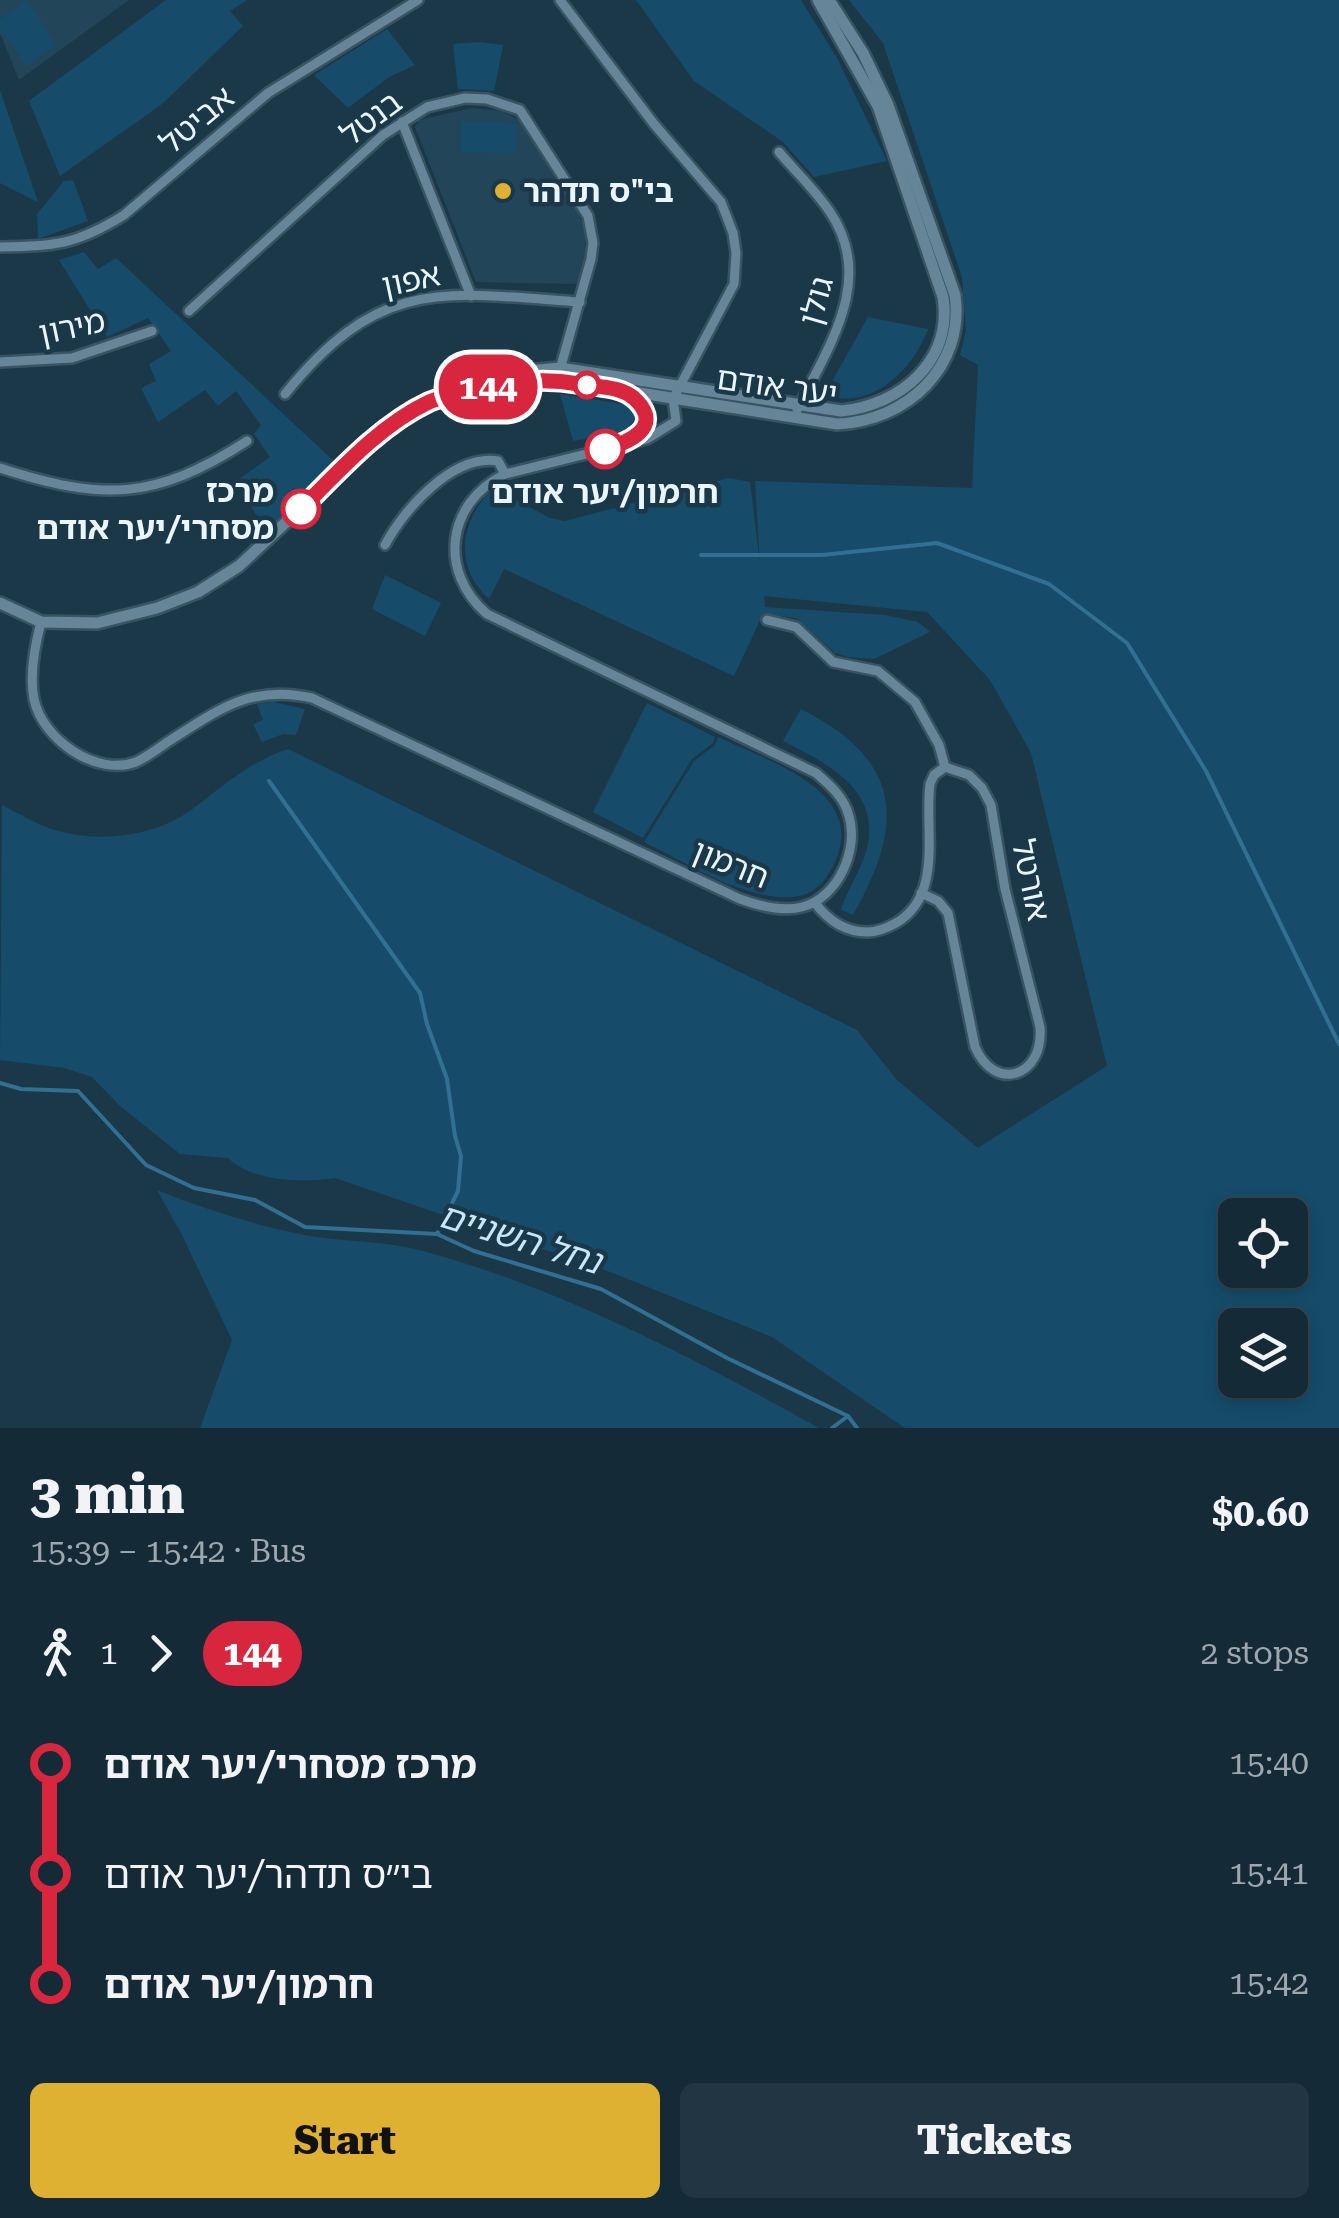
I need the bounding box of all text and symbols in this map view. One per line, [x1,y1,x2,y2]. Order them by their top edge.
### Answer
street label: אביטל [152,78,242,162]
street label: בנטל [333,83,409,153]
place label: בי"ס תדהר [523,172,674,210]
marker: בי"ס תדהר [492,180,514,202]
street label: אפון [378,255,444,305]
street label: גולן [791,272,841,330]
street label: מירון [35,301,109,353]
line badge: 144 [430,354,546,420]
street label: יער אודם [714,359,840,413]
text: 144 [459,367,517,408]
unlabelled marker [574,372,600,398]
marker: חרמון/יער אודם [586,430,624,468]
place label: מרכז מסחרי/יער אודם [37,472,274,547]
place label: חרמון/יער אודם [491,473,719,511]
marker: מרכז מסחרי/יער אודם [282,490,320,528]
street label: חרמון [687,832,775,896]
street label: אורטל [1004,836,1058,924]
water label: נחל השניים [434,1195,609,1284]
map controls [1218,1198,1308,1398]
button: locate [1218,1198,1308,1288]
button: layers [1218,1308,1308,1398]
text: 3 min [30,1462,185,1526]
text: $0.60 [1212,1491,1309,1535]
text: 15:39 – 15:42 · Bus [30,1532,306,1570]
icon: walk [30,1626,85,1681]
icon: forward [133,1626,188,1681]
text: 144 [223,1633,282,1674]
text: 1 [100,1634,118,1672]
text: 2 stops [1200,1634,1309,1672]
text: מרכז מסחרי/יער אודם [104,1743,477,1787]
text: 15:40 [1229,1744,1309,1782]
text: בי״ס תדהר/יער אודם [104,1853,433,1897]
text: 15:41 [1229,1854,1309,1892]
text: חרמון/יער אודם [104,1963,374,2007]
text: 15:42 [1229,1964,1309,2002]
button: Start [30,2083,660,2198]
button: Tickets [680,2083,1309,2198]

